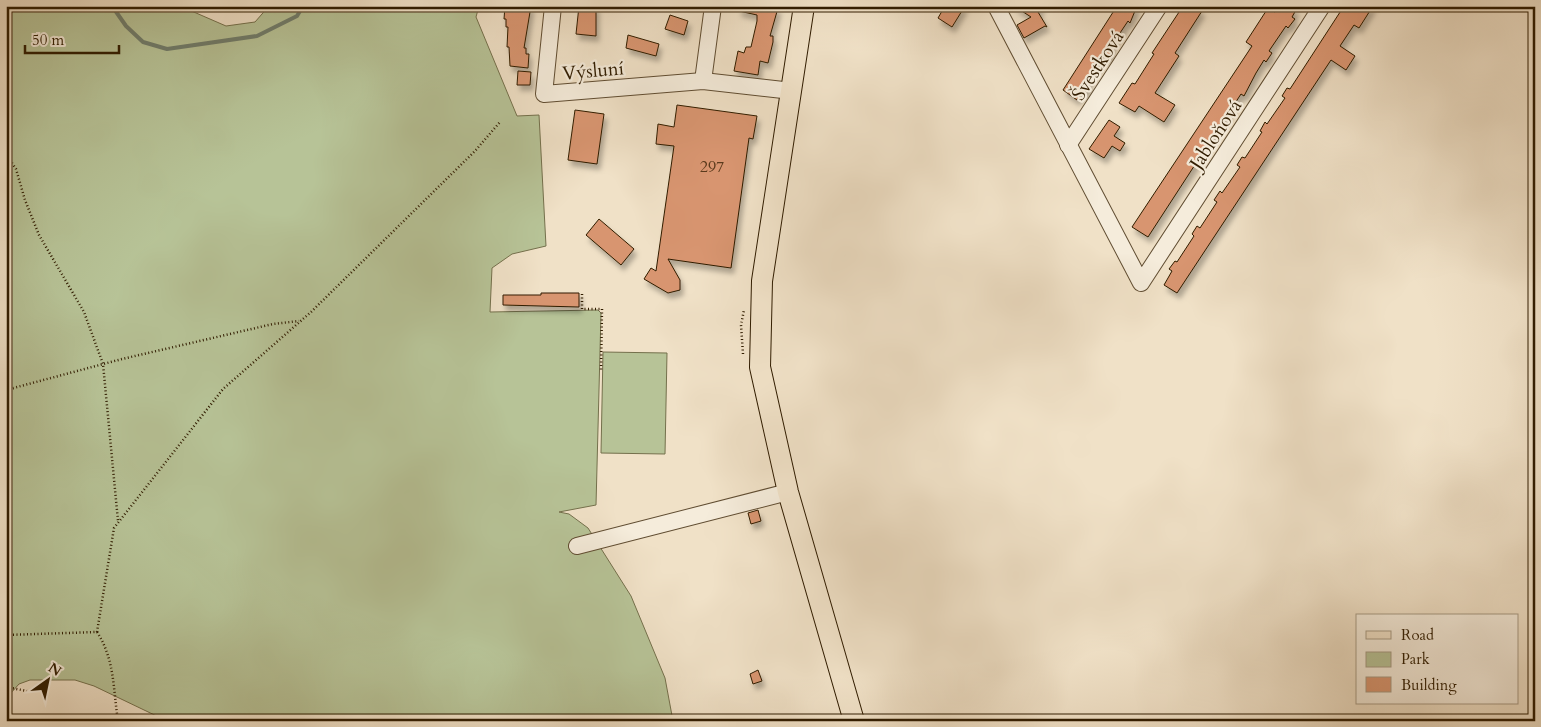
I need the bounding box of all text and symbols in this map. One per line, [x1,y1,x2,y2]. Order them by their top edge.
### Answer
scale bar [25,22,119,54]
street label: Švestková [1066,26,1130,105]
text: 50 m [32,30,64,50]
street label: Výsluní [561,55,625,87]
street label: Jabloňová [1182,94,1248,177]
house number: 297 [700,156,724,178]
legend [1356,614,1518,704]
text: Road [1401,625,1434,645]
text: Park [1401,649,1430,669]
north arrow [22,654,72,704]
text: N [45,658,65,681]
text: Building [1401,675,1457,695]

